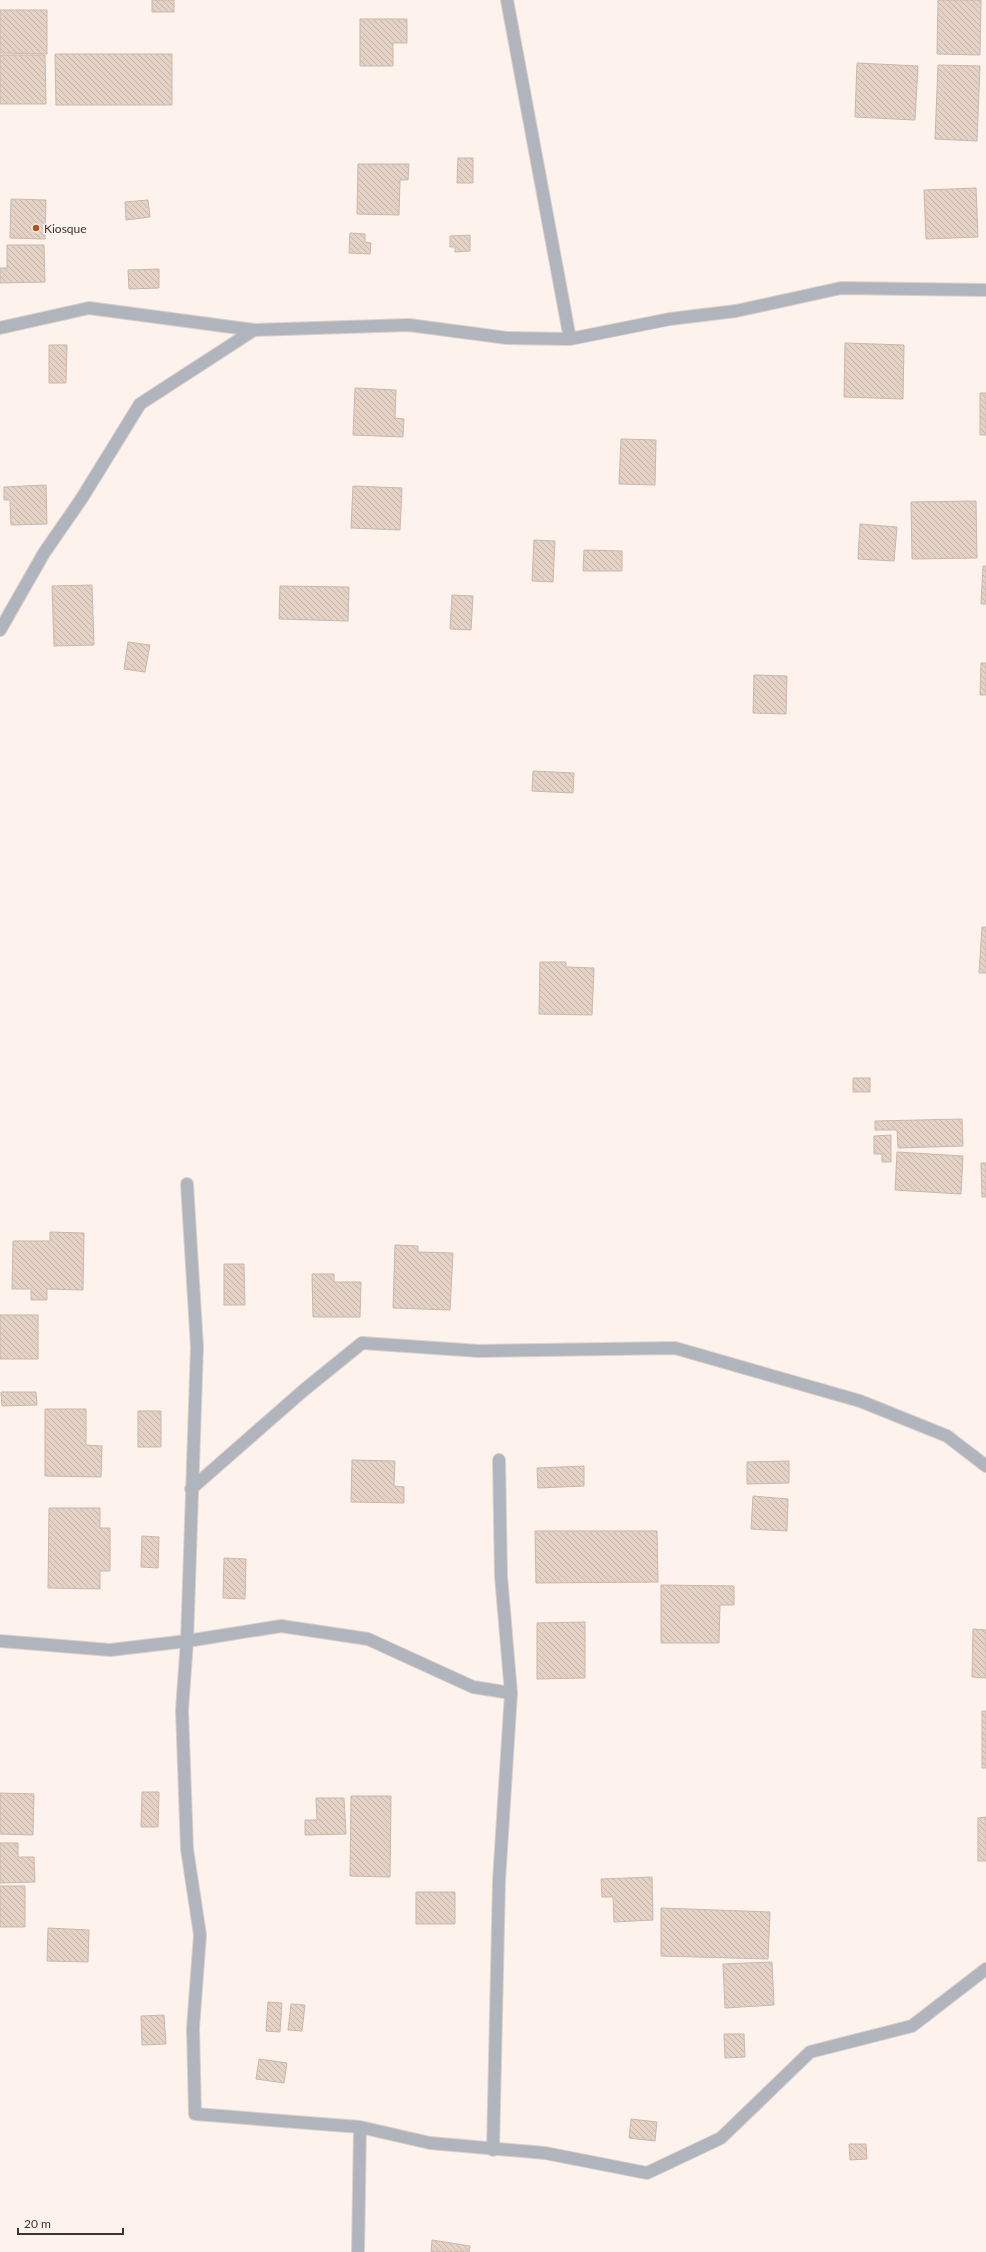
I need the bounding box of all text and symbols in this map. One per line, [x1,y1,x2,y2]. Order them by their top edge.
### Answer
place label: Kiosque [44,221,87,236]
marker: Kiosque [31,223,41,233]
scale bar [18,2210,123,2236]
text: 20 m [24,2216,51,2231]

